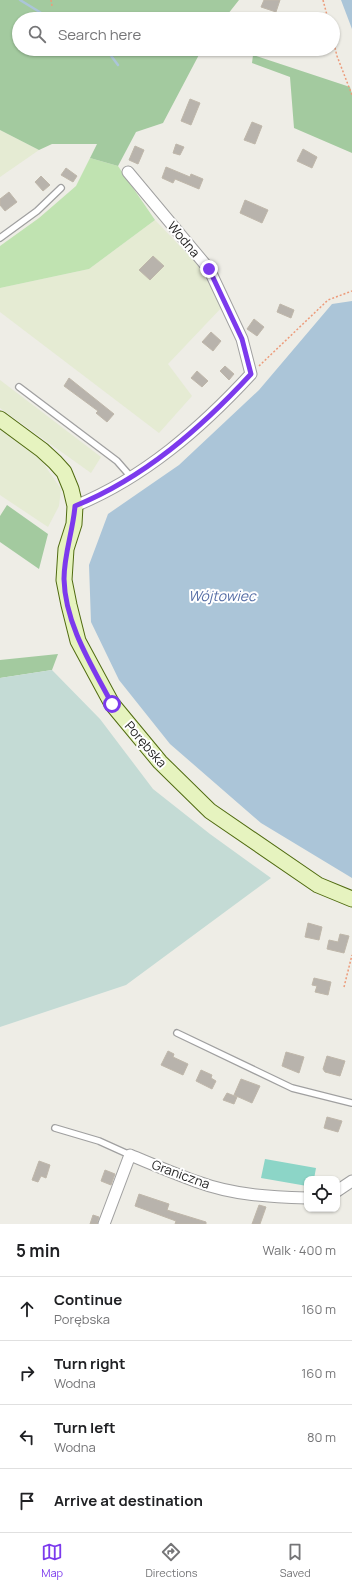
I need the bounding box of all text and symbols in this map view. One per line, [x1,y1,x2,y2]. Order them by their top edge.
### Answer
search box [12,12,340,56]
icon: search [26,23,48,45]
text: Search here [58,24,141,45]
street label: Wodna [164,217,204,261]
route end [200,260,218,278]
water label: Wójtowiec [188,586,257,605]
route start [103,695,121,713]
street label: Porębska [121,717,171,771]
street label: Graniczna [149,1155,213,1193]
map controls [304,1176,340,1212]
button: locate [304,1176,340,1212]
text: 5 min [16,1239,60,1262]
text: Walk · 400 m [262,1241,336,1259]
text: Continue [54,1289,122,1310]
icon: ahead [16,1298,38,1320]
text: 160 m [301,1300,336,1318]
text: Porębska [54,1310,110,1328]
text: Turn right [54,1353,125,1374]
icon: right [16,1362,38,1384]
text: 160 m [301,1364,336,1382]
text: Wodna [54,1374,96,1392]
text: Turn left [54,1417,116,1438]
icon: left [16,1426,38,1448]
text: 80 m [307,1428,336,1446]
text: Wodna [54,1438,96,1456]
icon: arrive [16,1490,38,1512]
text: Arrive at destination [54,1490,203,1511]
tab: Map [41,1541,63,1580]
tab: Directions [145,1541,198,1580]
tab: Saved [280,1541,311,1580]

